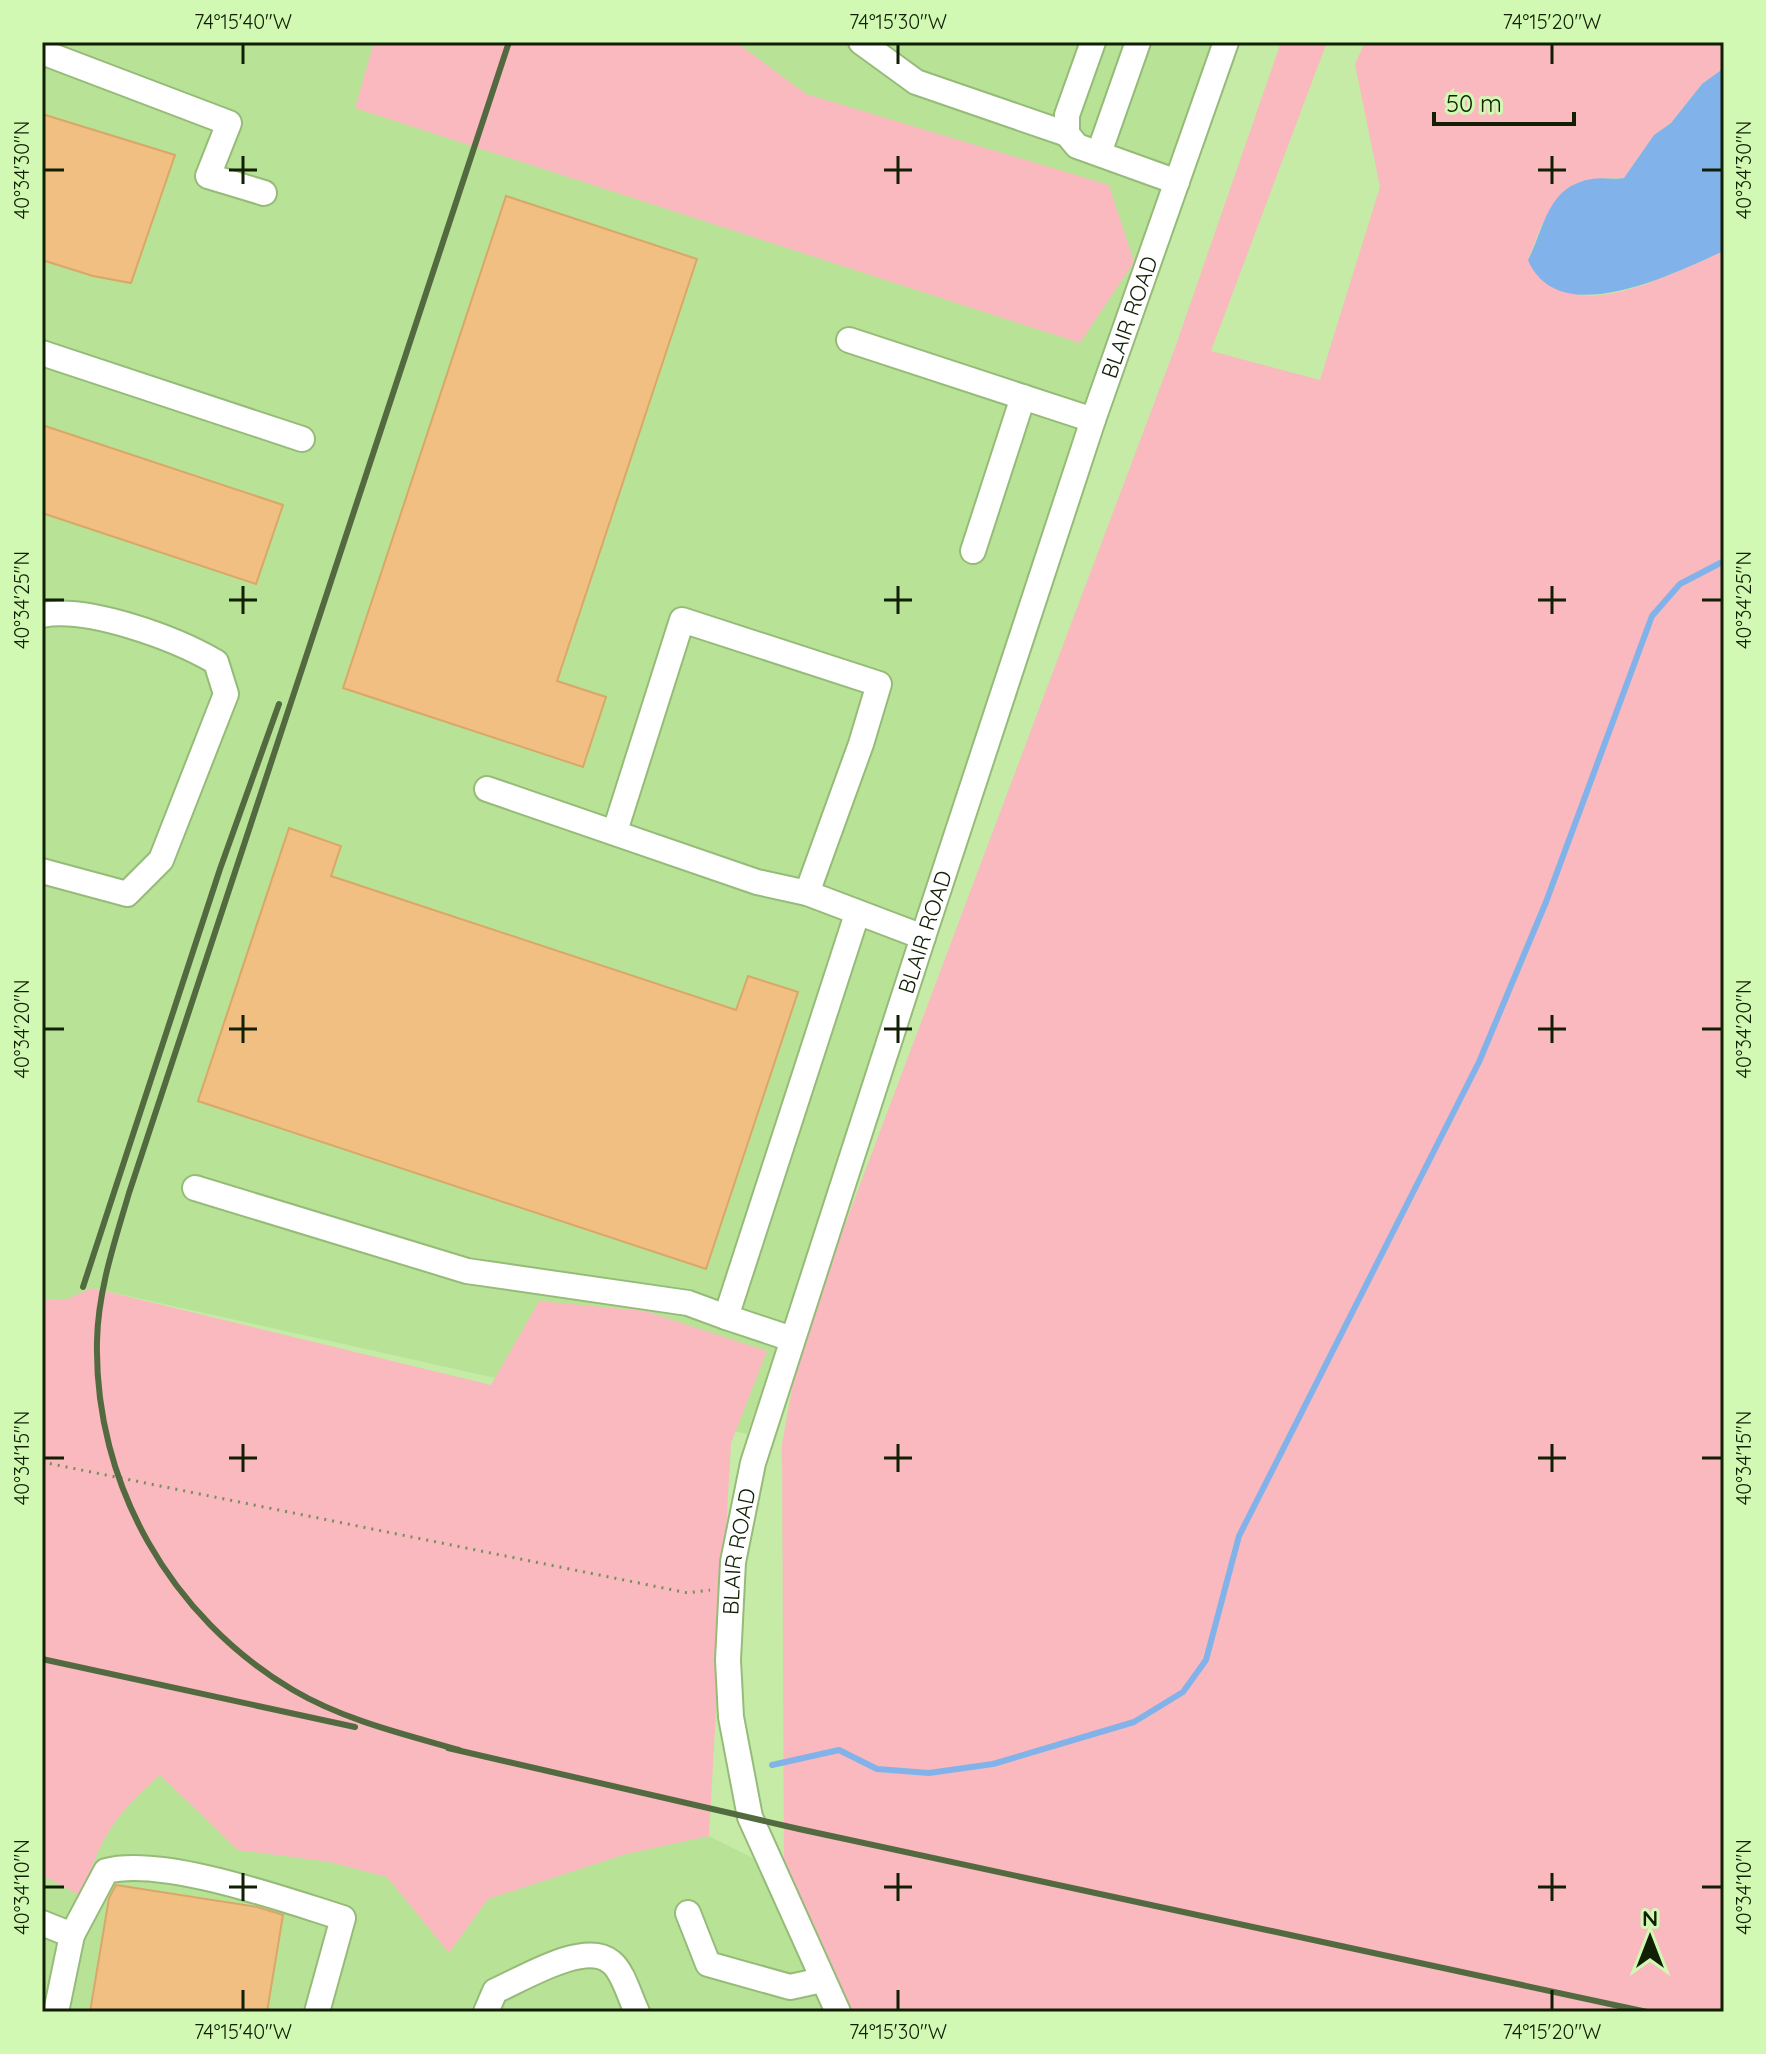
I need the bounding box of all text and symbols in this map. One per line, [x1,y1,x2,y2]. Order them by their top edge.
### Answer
text: 74°15'40"W [194,9,292,34]
text: 74°15'30"W [849,9,947,34]
text: 74°15'20"W [1503,9,1601,34]
scale bar [1434,76,1574,126]
text: 50 m [1446,88,1502,118]
text: 40°34'30"N [9,121,34,219]
text: 40°34'30"N [1731,121,1756,219]
street label: BLAIR ROAD [1095,252,1164,382]
text: 40°34'25"N [9,551,34,649]
text: 40°34'25"N [1731,551,1756,649]
street label: BLAIR ROAD [892,867,958,997]
text: 40°34'20"N [9,979,34,1079]
text: 40°34'20"N [1731,979,1756,1079]
text: 40°34'15"N [9,1411,34,1505]
text: 40°34'15"N [1731,1411,1756,1505]
street label: BLAIR ROAD [716,1486,762,1616]
text: 40°34'10"N [9,1839,34,1935]
text: 40°34'10"N [1731,1839,1756,1935]
north arrow [1610,1898,1690,1978]
text: N [1642,1904,1658,1932]
text: 74°15'40"W [194,2019,292,2044]
text: 74°15'30"W [849,2019,947,2044]
text: 74°15'20"W [1503,2019,1601,2044]

